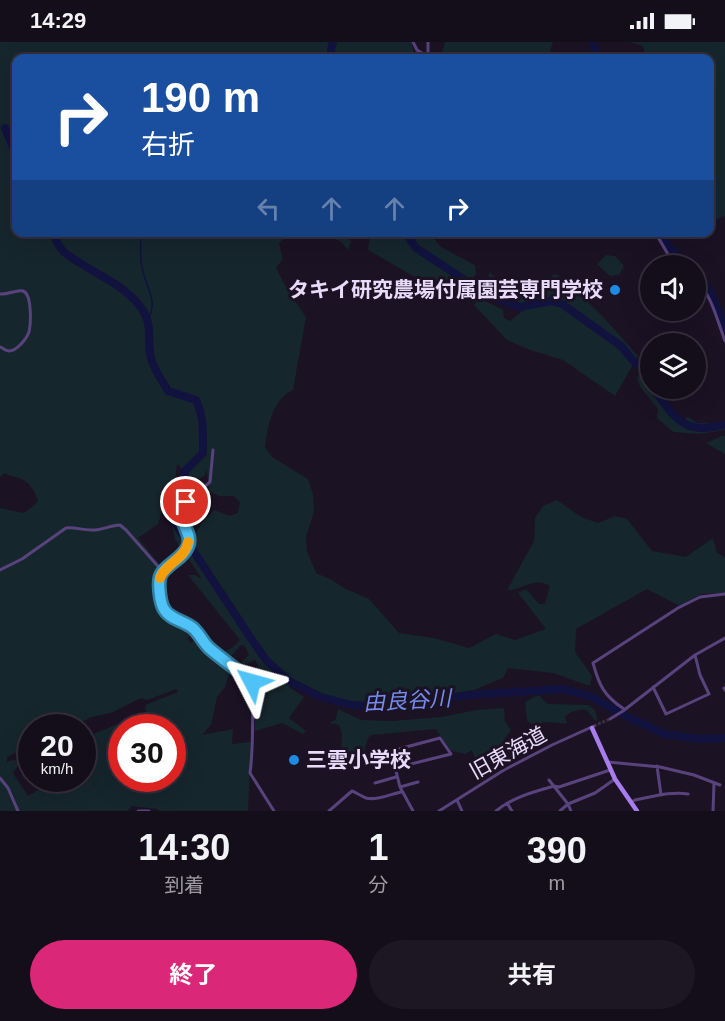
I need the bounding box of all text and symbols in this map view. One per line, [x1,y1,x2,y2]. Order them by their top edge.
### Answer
text: 14:29 [30,8,86,33]
text: 190 m [141,74,260,121]
icon: right [42,78,120,156]
text: 右折 [141,130,195,160]
icon: left [252,192,285,225]
icon: ahead [315,192,348,225]
icon: ahead [378,192,411,225]
icon: right [441,192,474,225]
map controls [640,255,706,399]
button: sound [640,255,706,321]
place label: タキイ研究農場付属園芸専門学校 [288,278,603,301]
marker: タキイ研究農場付属園芸専門学校 [608,283,622,297]
button: layers [640,333,706,399]
pin [160,476,211,527]
icon: arrive [169,485,202,518]
position arrow [220,650,284,714]
water label: 由良谷川 [362,686,454,715]
speed limit sign: 30 [108,714,186,792]
street label: 旧東海道 [465,722,550,783]
text: 20 [40,729,74,762]
place label: 三雲小学校 [306,748,411,771]
marker: 三雲小学校 [287,753,301,767]
text: km/h [41,760,73,777]
text: 14:30 [138,827,230,868]
text: 1 [368,827,389,868]
text: 390 [527,830,587,871]
text: m [548,872,565,894]
text: 到着 [164,874,204,896]
text: 分 [369,874,389,896]
button: 終了 [30,940,357,1009]
button: 共有 [369,940,695,1009]

